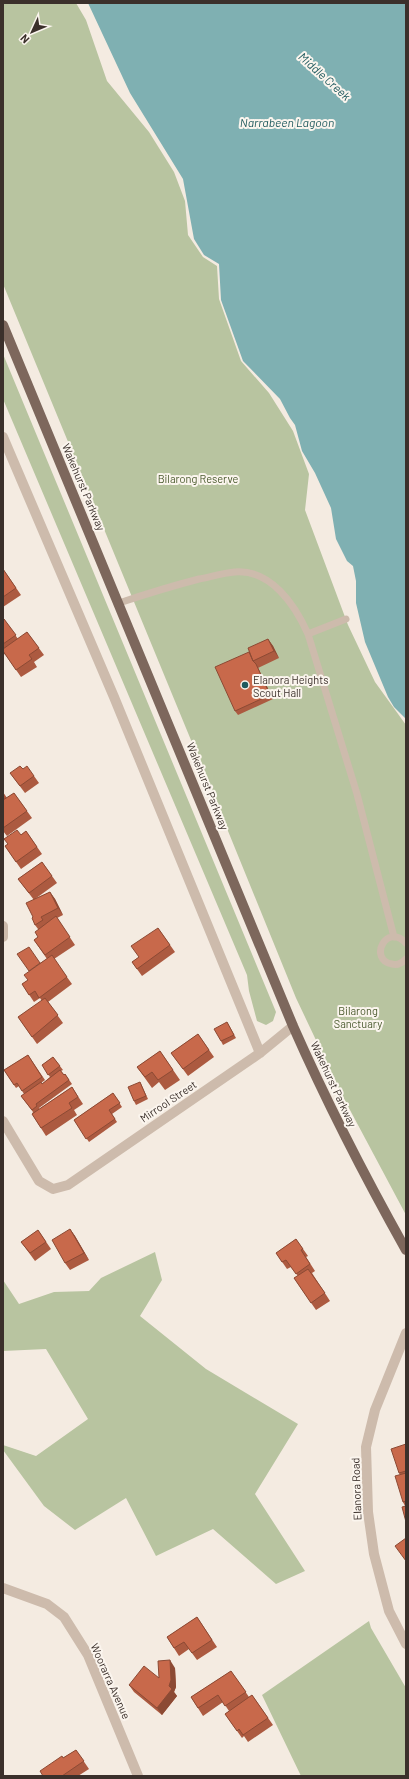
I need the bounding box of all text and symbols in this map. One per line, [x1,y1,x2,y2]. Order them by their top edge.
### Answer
north arrow [12,12,52,52]
text: N [17,32,32,46]
water label: Middle Creek [296,49,354,103]
water label: Narrabeen Lagoon [240,115,334,129]
street label: Wakehurst Parkway [60,442,108,532]
park label: Bilarong Reserve [158,472,238,485]
place label: Elanora Heights Scout Hall [253,673,328,699]
marker: Elanora Heights Scout Hall [240,680,250,690]
street label: Wakehurst Parkway [185,740,231,832]
park label: Bilarong Sanctuary [334,1004,382,1030]
street label: Wakehurst Parkway [308,1039,360,1129]
street label: Mirrool Street [137,1077,199,1125]
street label: Elanora Road [348,1457,364,1521]
street label: Woorarra Avenue [88,1641,134,1721]

